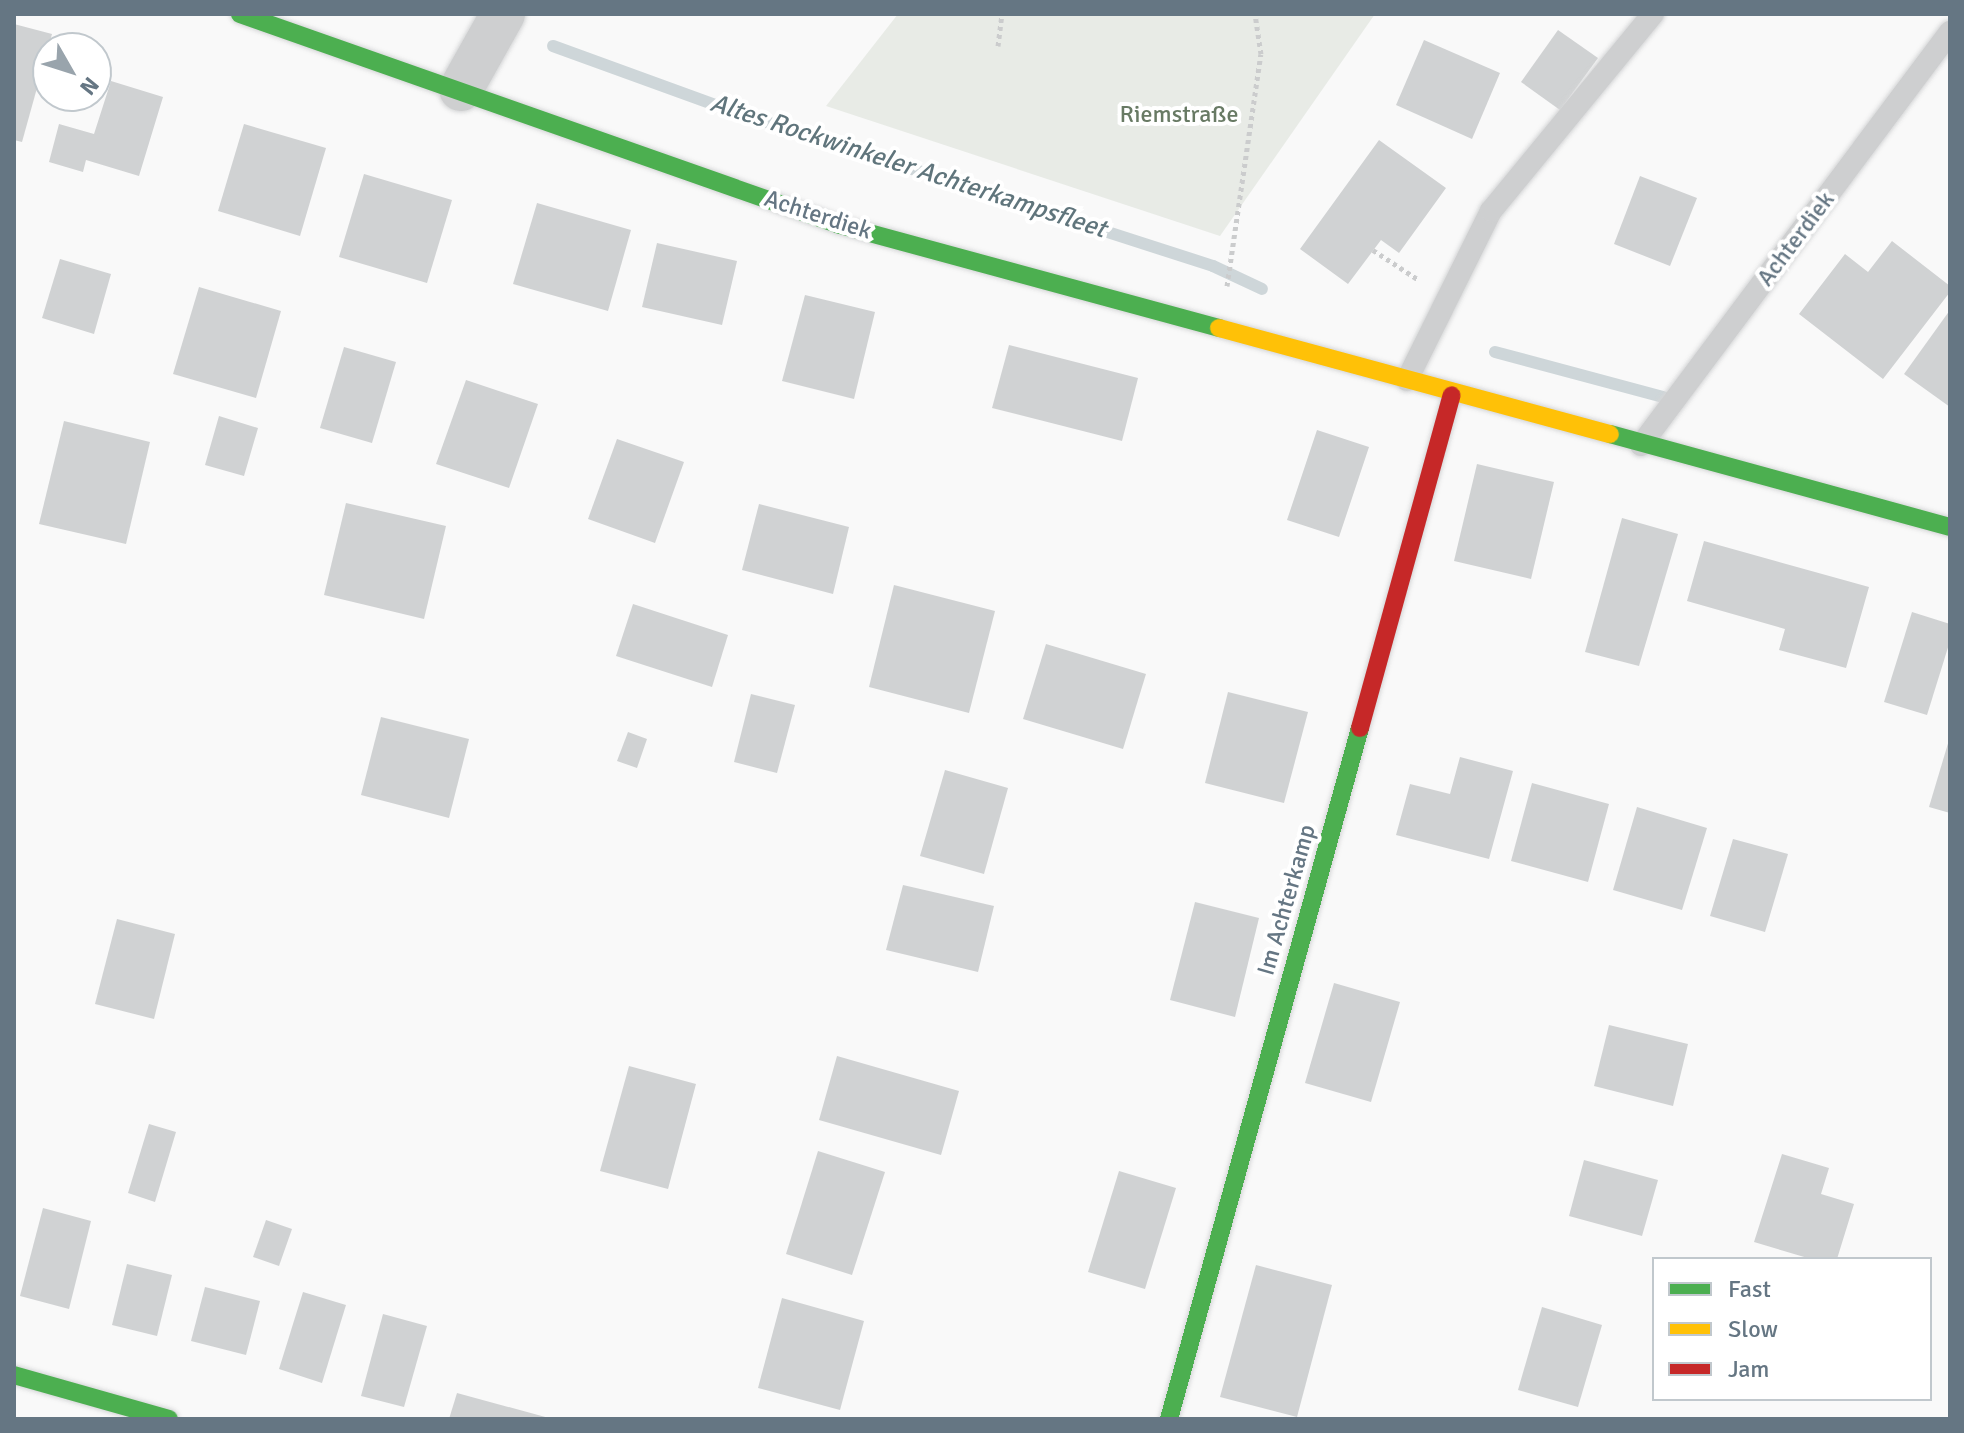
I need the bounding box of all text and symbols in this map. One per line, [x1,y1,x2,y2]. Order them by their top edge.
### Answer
north arrow [32,32,112,112]
text: N [74,72,105,101]
water label: Altes Rockwinkeler Achterkampsfleet [706,88,1110,246]
park label: Riemstraße [1120,101,1238,129]
street label: Achterdiek [761,184,875,246]
street label: Achterdiek [1751,186,1841,292]
street label: Im Achterkamp [1252,821,1322,979]
legend [1652,1257,1932,1401]
text: Fast [1728,1274,1771,1304]
text: Slow [1728,1314,1778,1344]
text: Jam [1728,1354,1769,1384]

